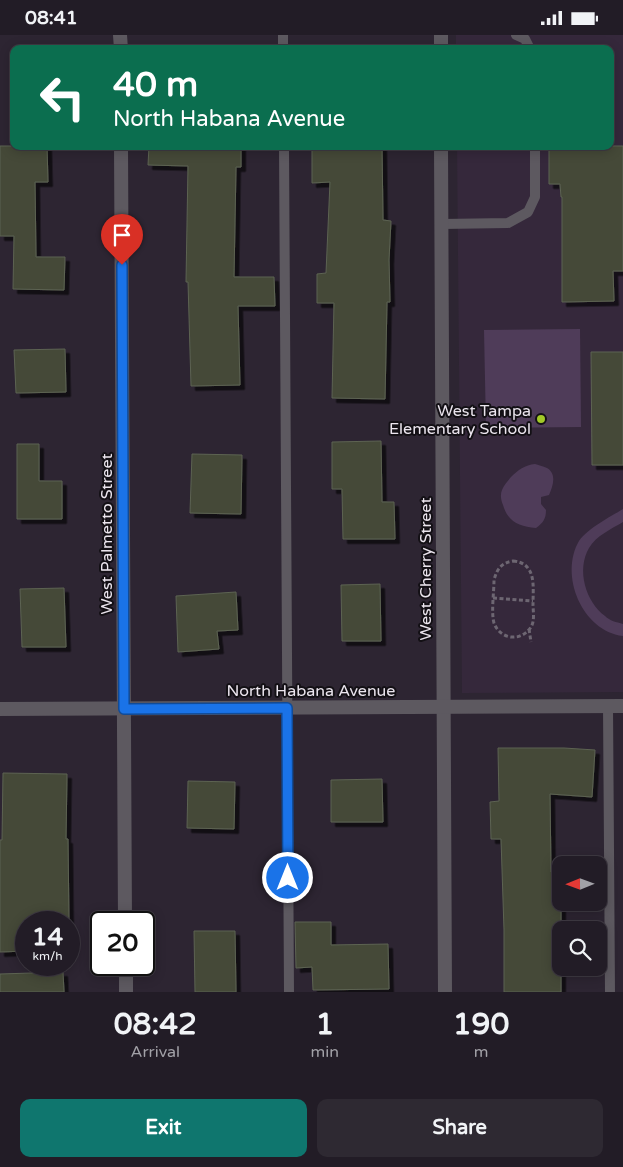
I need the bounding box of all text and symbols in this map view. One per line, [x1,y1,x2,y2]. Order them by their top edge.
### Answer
text: 08:41 [25,7,78,29]
text: 40 m [113,64,198,106]
icon: left [30,65,95,130]
text: North Habana Avenue [113,106,345,132]
pin [101,214,143,265]
icon: arrive [108,221,136,249]
place label: West Tampa Elementary School [389,401,531,439]
marker: West Tampa Elementary School [535,413,547,425]
street label: West Palmetto Street [97,453,117,615]
street label: West Cherry Street [416,497,436,641]
street label: North Habana Avenue [227,681,395,701]
position arrow [261,851,313,903]
north arrow [552,856,608,911]
map controls [552,856,607,976]
speed limit sign: 20 [90,911,155,976]
button: search [552,921,607,976]
text: 14 [32,922,63,952]
text: km/h [32,949,63,963]
text: 08:42 [114,1006,197,1043]
text: 1 [315,1006,334,1043]
text: 190 [453,1006,509,1043]
text: Arrival [131,1042,180,1062]
text: min [311,1042,339,1062]
text: m [474,1042,488,1062]
button: Exit [20,1099,307,1157]
button: Share [317,1099,603,1157]

